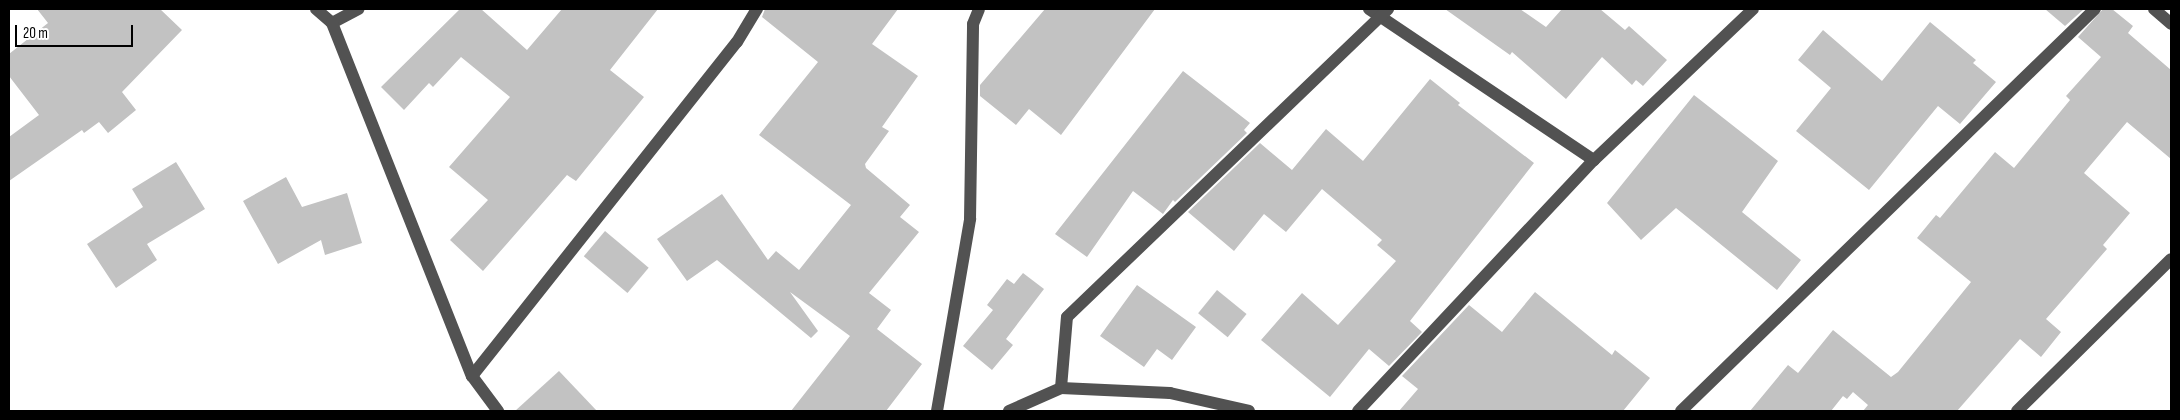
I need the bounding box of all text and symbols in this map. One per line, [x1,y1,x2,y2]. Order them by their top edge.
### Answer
scale bar [18,15,135,47]
text: 20 m [23,24,48,43]

